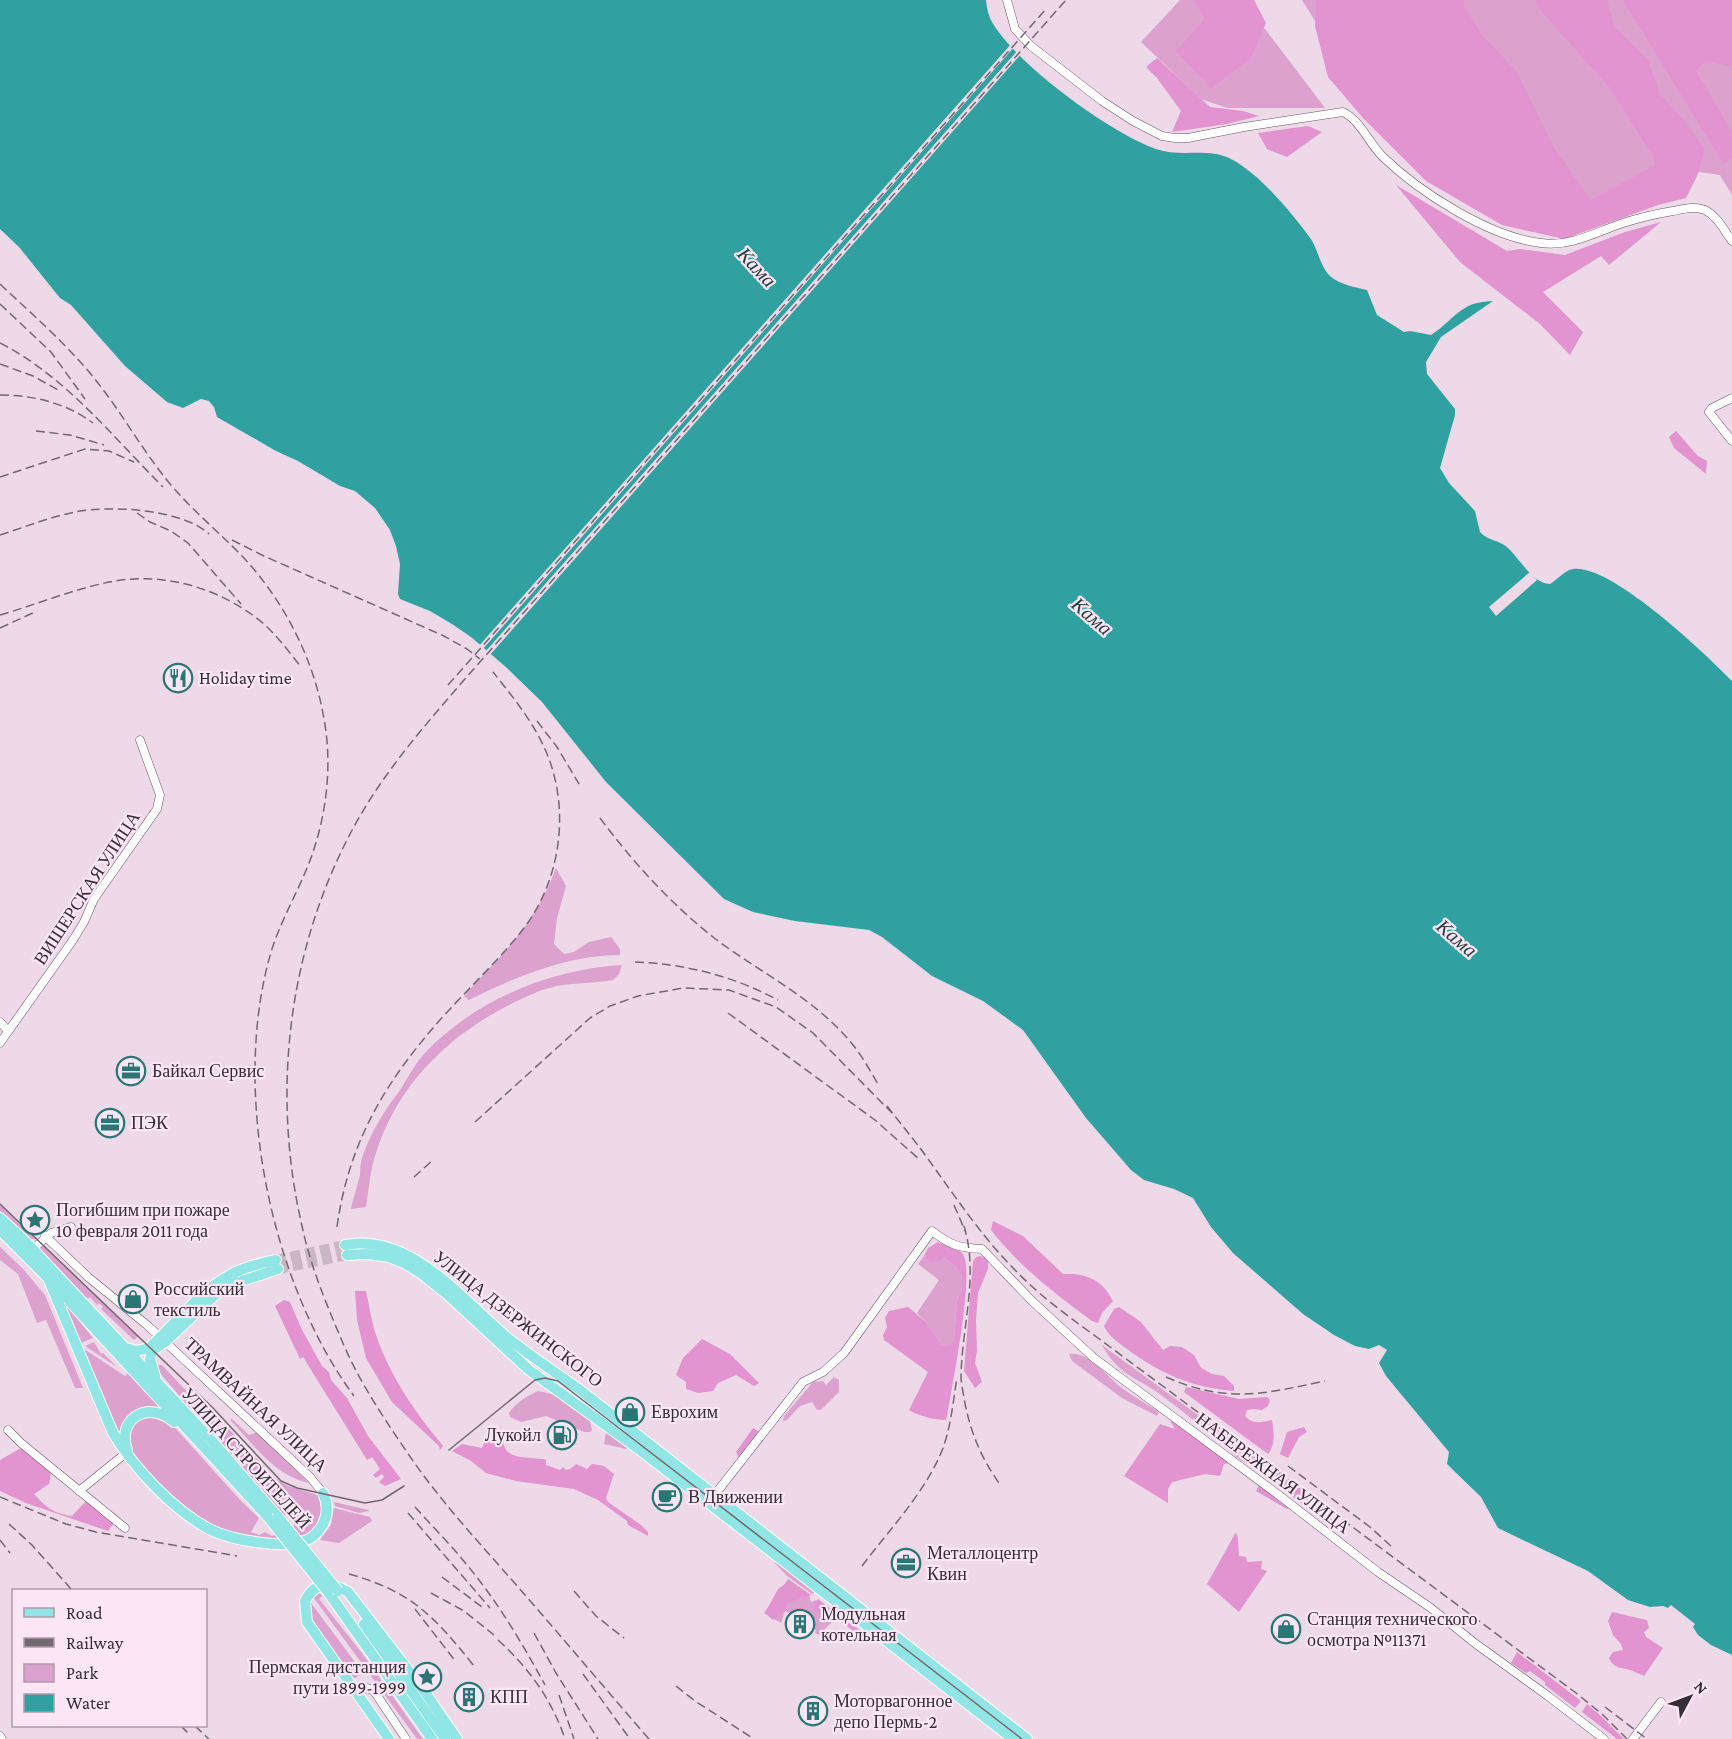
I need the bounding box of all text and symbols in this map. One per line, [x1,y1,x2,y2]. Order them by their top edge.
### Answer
water label: Кама [733,242,781,291]
water label: Кама [1067,592,1117,639]
restaurant icon: Holiday time [162,662,194,694]
place label: Holiday time [199,668,292,688]
street label: ВИШЕРСКАЯ УЛИЦА [30,808,144,968]
water label: Кама [1432,914,1482,961]
office icon: Байкал Сервис [115,1055,147,1087]
place label: Байкал Сервис [152,1061,264,1081]
office icon: ПЭК [94,1107,126,1139]
place label: ПЭК [131,1113,169,1133]
place label: Погибшим при пожаре 10 февраля 2011 года [56,1200,230,1241]
place icon: Погибшим при пожаре 10 февраля 2011 года [19,1204,51,1236]
street label: УЛИЦА ДЗЕРЖИНСКОГО [429,1247,607,1391]
place label: Российский текстиль [154,1279,245,1320]
shop icon: Российский текстиль [117,1283,149,1315]
street label: ТРАМВАЙНАЯ УЛИЦА [180,1334,332,1476]
street label: УЛИЦА СТРОИТЕЛЕЙ [178,1384,314,1532]
shop icon: Еврохим [614,1396,646,1428]
place label: Еврохим [651,1402,718,1422]
street label: НАБЕРЕЖНАЯ УЛИЦА [1192,1409,1354,1537]
fuel station icon: Лукойл [546,1419,578,1451]
place label: Лукойл [485,1425,541,1445]
cafe icon: В Движении [651,1481,683,1513]
place label: В Движении [688,1487,783,1507]
place label: Металлоцентр Квин [927,1543,1038,1584]
office icon: Металлоцентр Квин [890,1547,922,1579]
legend [12,1589,207,1727]
text: Road [66,1603,103,1623]
place label: Модульная котельная [821,1604,906,1645]
building icon: Модульная котельная [784,1608,816,1640]
place label: Станция технического осмотра №11371 [1307,1609,1478,1650]
shop icon: Станция технического осмотра №11371 [1270,1613,1302,1645]
text: Railway [66,1633,124,1653]
place label: Пермская дистанция пути 1899-1999 [249,1657,406,1698]
place icon: Пермская дистанция пути 1899-1999 [411,1661,443,1693]
text: Park [66,1663,98,1683]
north arrow [1660,1667,1720,1727]
text: N [1691,1678,1711,1697]
building icon: КПП [453,1681,485,1713]
place label: КПП [490,1687,528,1707]
place label: Моторвагонное депо Пермь-2 [834,1691,953,1732]
text: Water [66,1693,111,1713]
building icon: Моторвагонное депо Пермь-2 [797,1695,829,1727]

